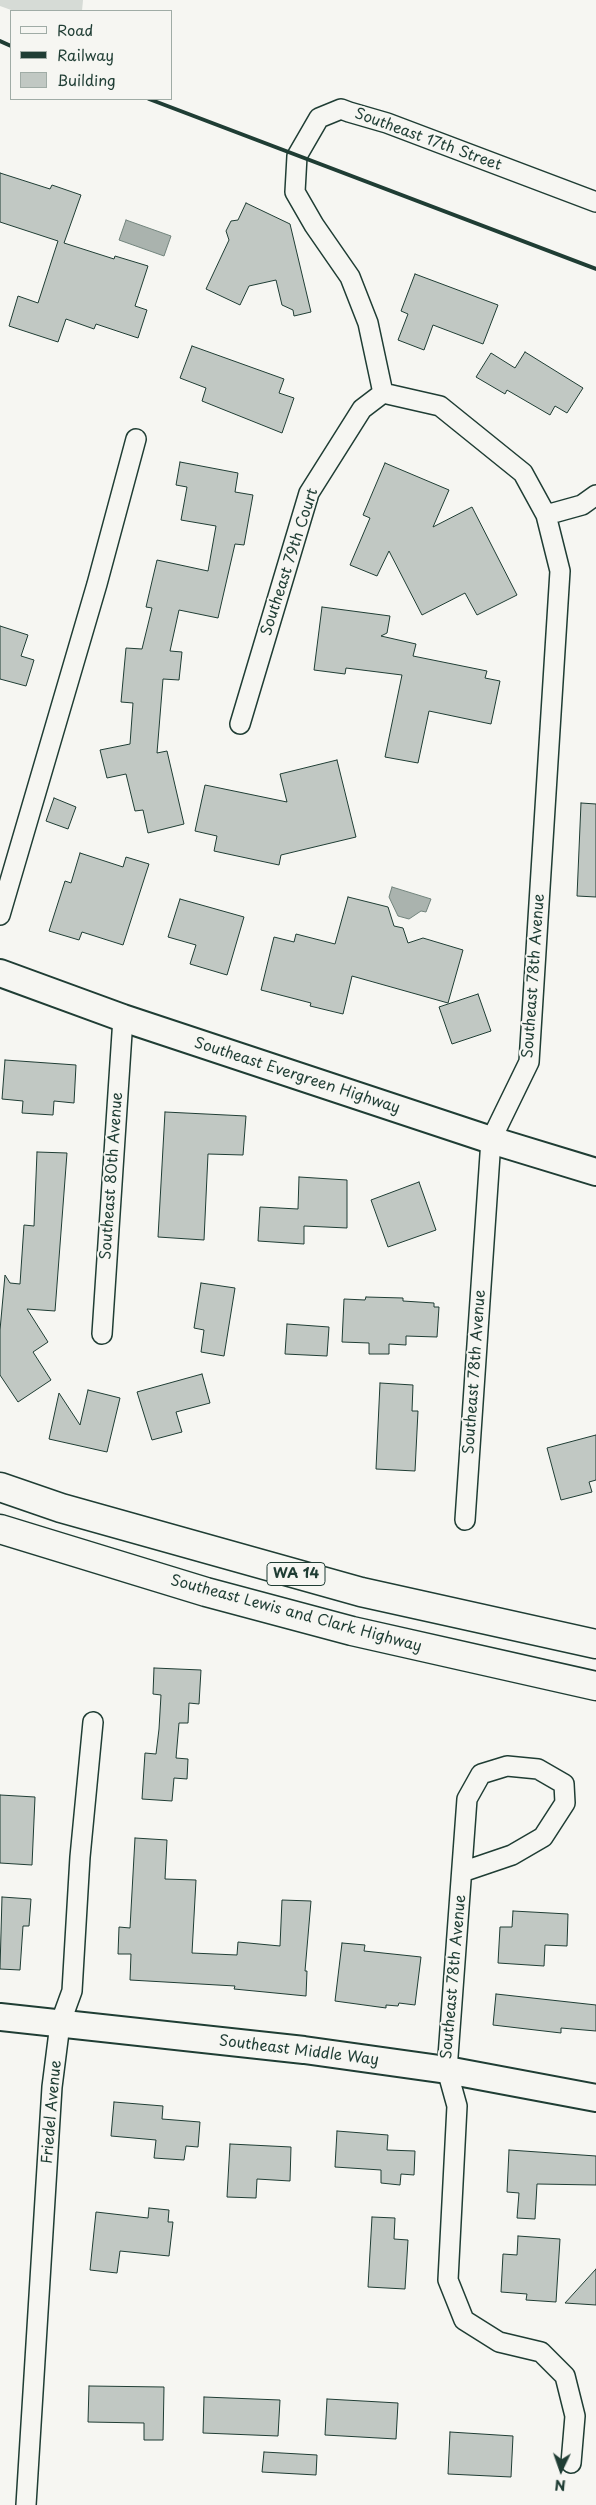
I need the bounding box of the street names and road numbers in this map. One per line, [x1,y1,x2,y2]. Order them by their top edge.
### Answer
street label: Southeast 17th Street [352,105,504,175]
street label: Southeast 79th Court [258,486,322,638]
street label: Southeast 78th Avenue [519,893,549,1059]
street label: Southeast Evergreen Highway [192,1034,402,1118]
street label: Southeast 80th Avenue [97,1092,127,1260]
street label: Southeast 78th Avenue [460,1289,490,1455]
road number: WA 14 [267,1562,325,1586]
street label: Southeast Lewis and Clark Highway [169,1572,423,1656]
street label: Southeast 78th Avenue [438,1894,470,2060]
street label: Southeast Middle Way [218,2032,380,2070]
street label: Friedel Avenue [39,2059,65,2165]

